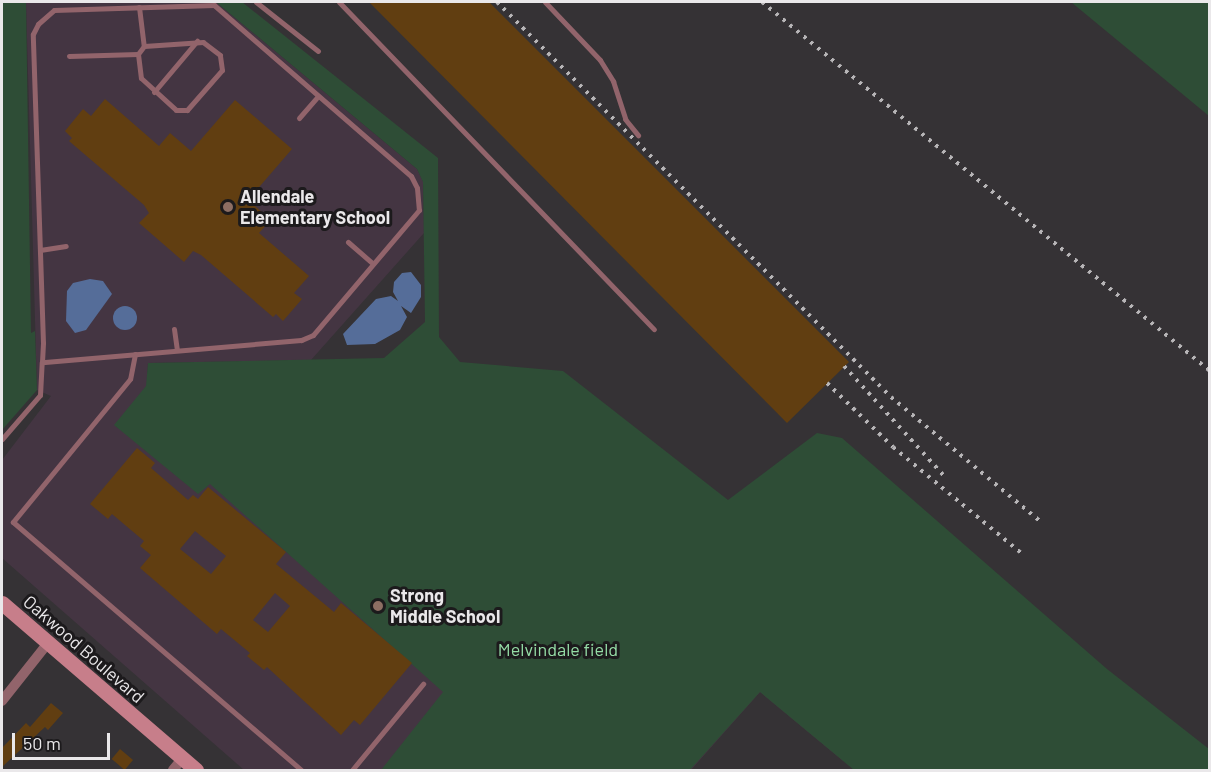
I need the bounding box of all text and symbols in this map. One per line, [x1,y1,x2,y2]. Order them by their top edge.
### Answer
place label: Allendale Elementary School [240,186,390,228]
marker: Allendale Elementary School [221,200,235,214]
place label: Strong Middle School [390,585,500,628]
street label: Oakwood Boulevard [19,591,149,707]
marker: Strong Middle School [371,599,385,613]
park label: Melvindale field [498,638,618,660]
scale bar [15,721,112,759]
text: 50 m [23,732,61,754]

